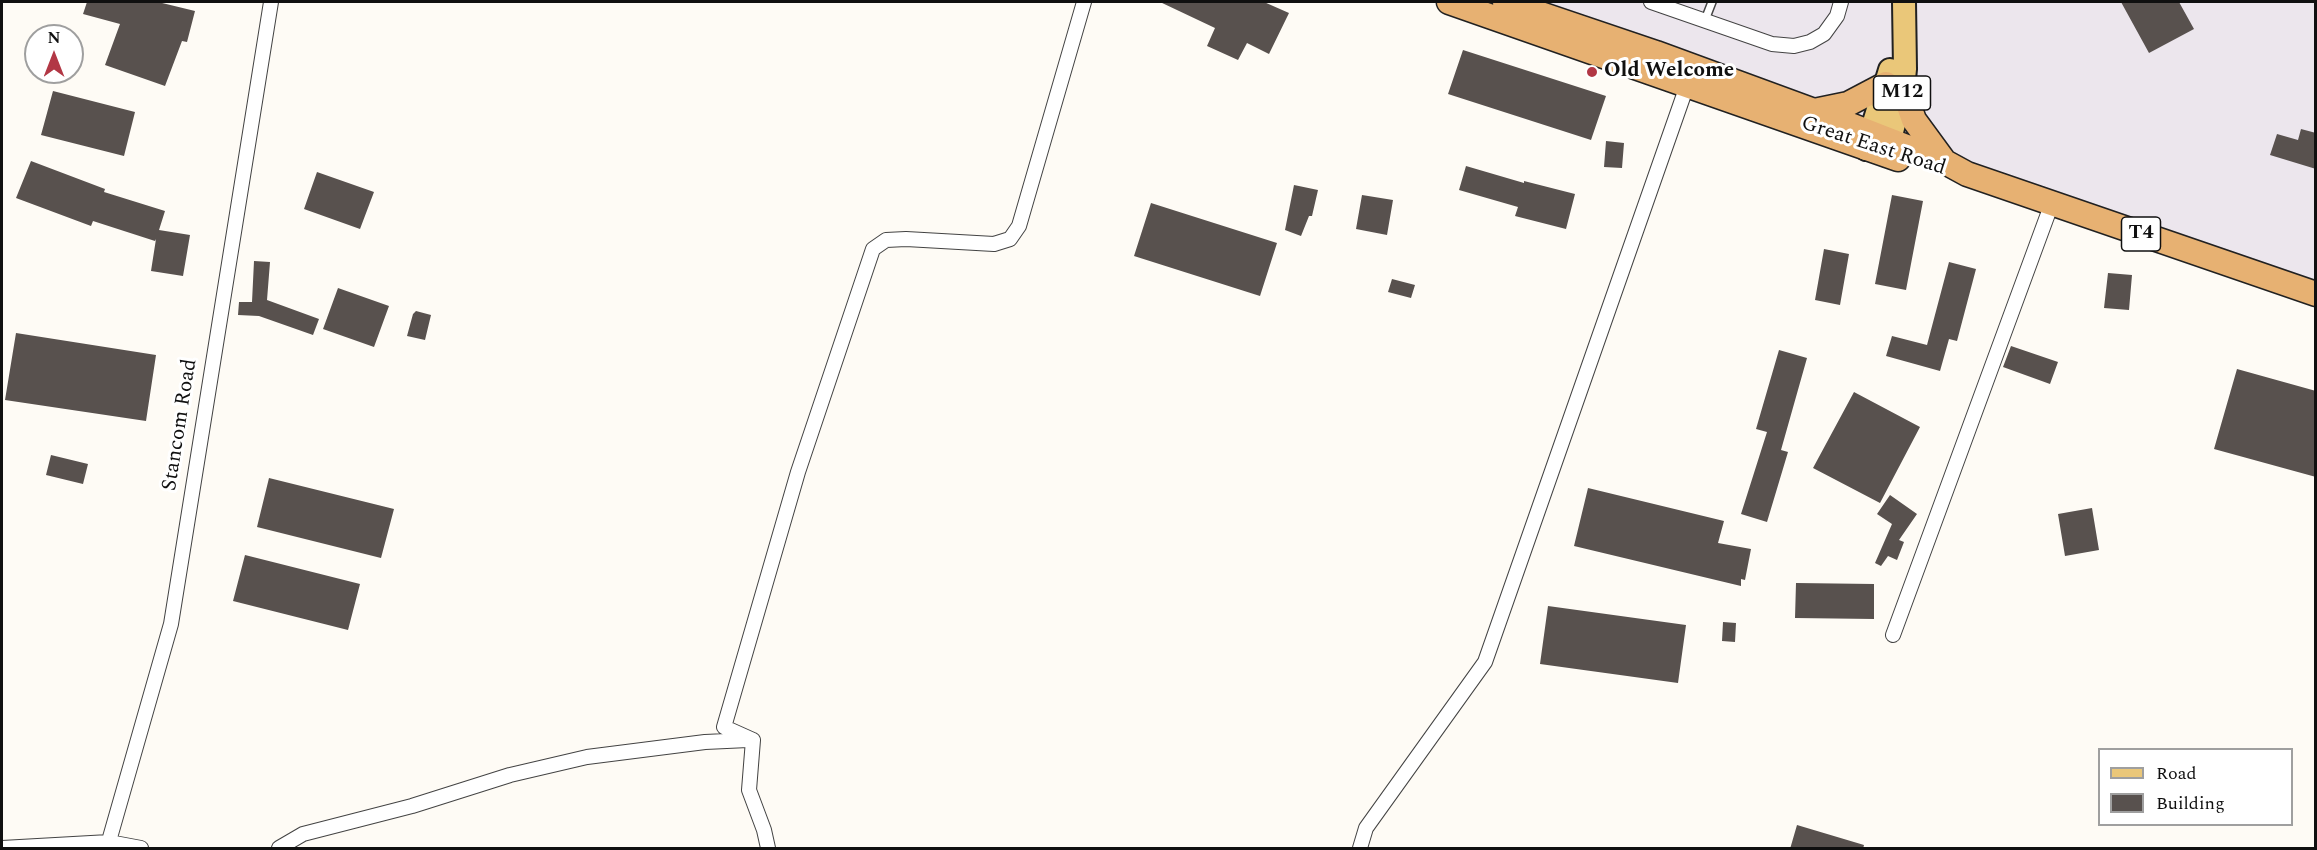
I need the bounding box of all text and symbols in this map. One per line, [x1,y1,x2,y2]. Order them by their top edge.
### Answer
north arrow [24,24,84,84]
text: N [47,26,61,50]
place label: Old Welcome [1604,59,1734,85]
marker: Old Welcome [1585,65,1599,79]
road number: M12 [1874,76,1930,110]
street label: Great East Road [1798,112,1948,182]
road number: T4 [2122,217,2160,251]
street label: Stancom Road [158,357,204,493]
legend [2098,748,2293,826]
text: Road [2156,760,2197,787]
text: Building [2156,790,2225,817]

